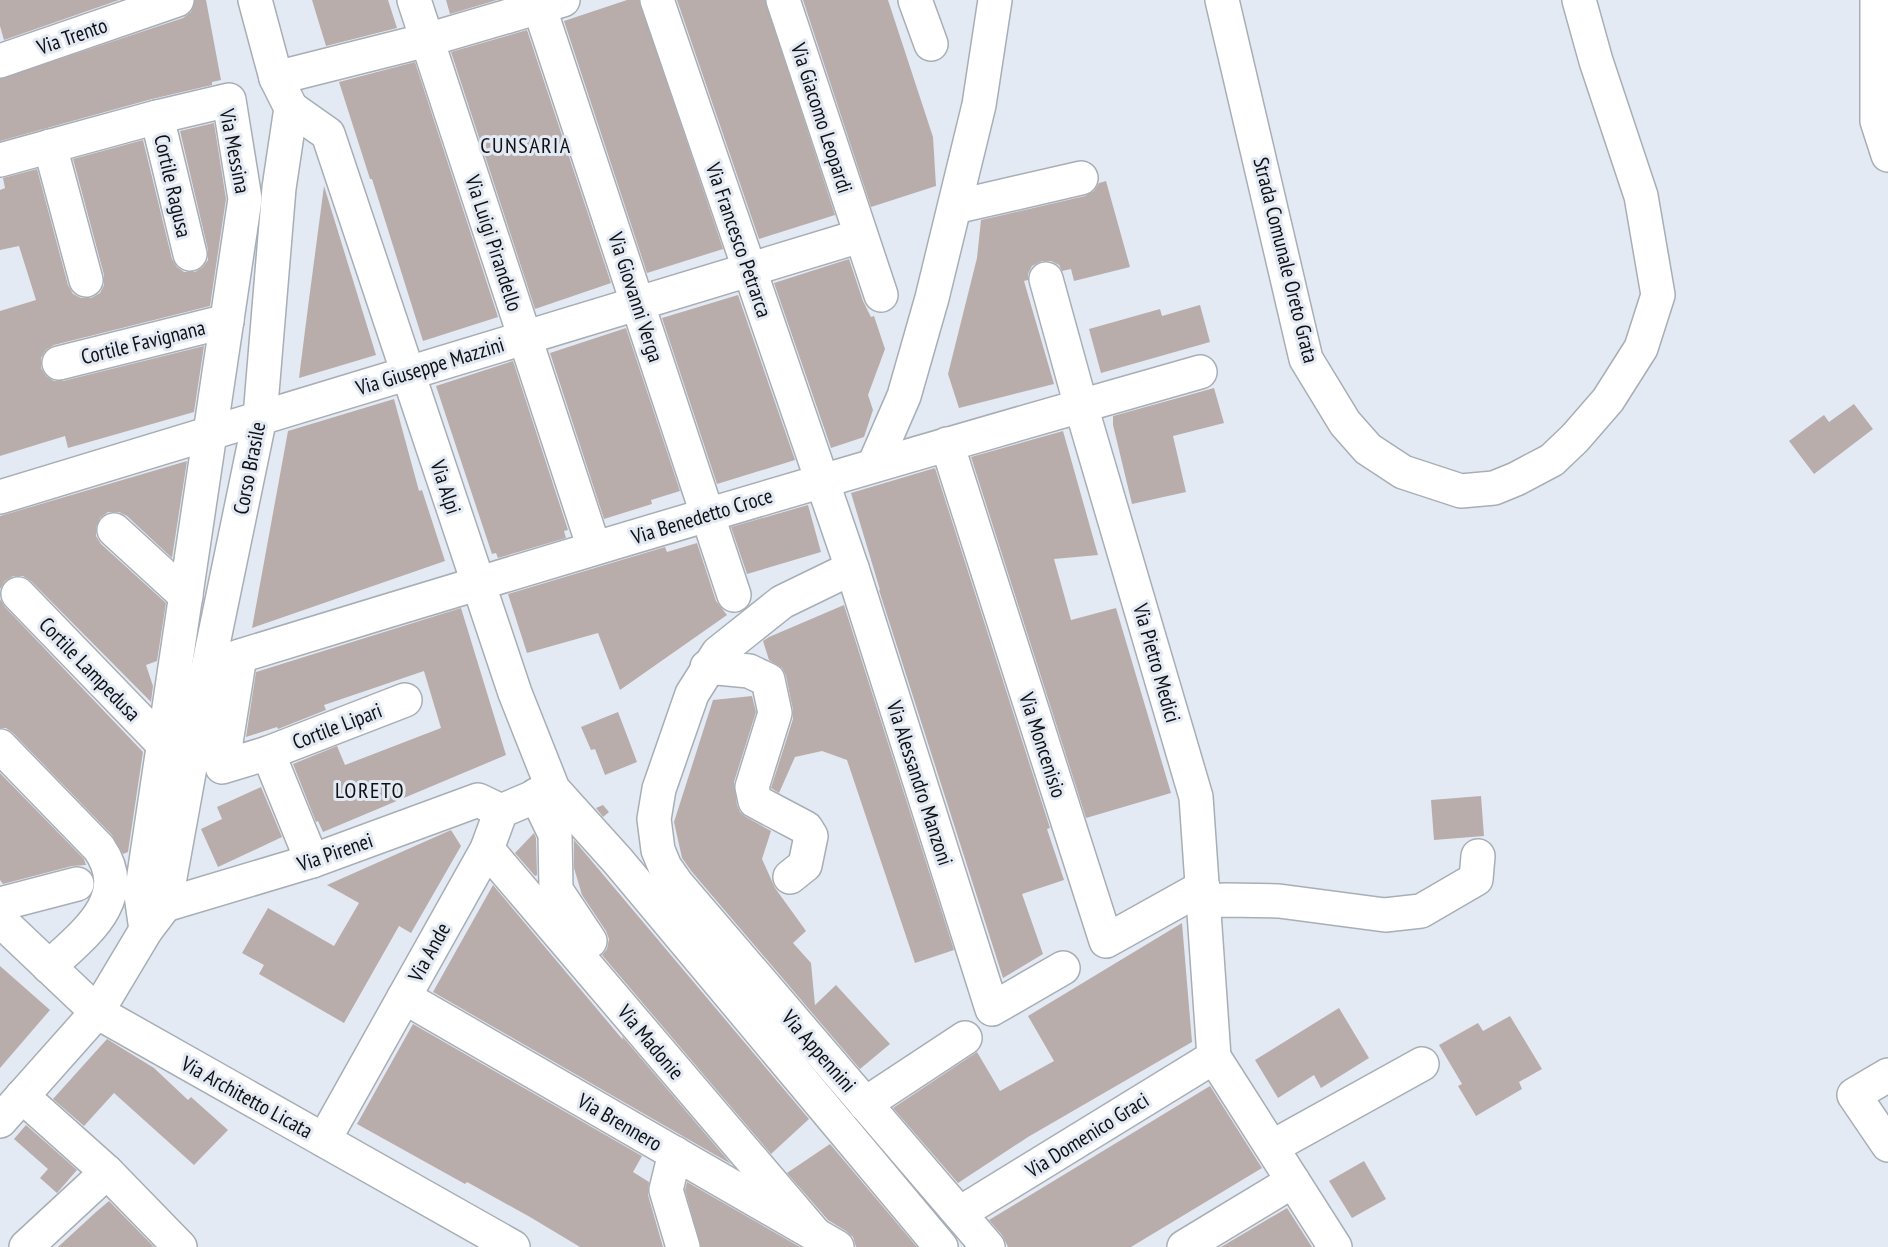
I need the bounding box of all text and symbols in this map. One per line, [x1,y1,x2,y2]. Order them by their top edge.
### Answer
street label: Via Trento [32,11,111,61]
street label: Via Giacomo Leopardi [785,39,859,196]
street label: Via Messina [213,105,256,196]
district label: CUNSARIA [480,131,572,159]
street label: Cortile Ragusa [148,132,198,240]
street label: Strada Comunale Oreto Grata [1247,154,1325,366]
street label: Via Francesco Petrarca [700,158,778,321]
street label: Via Luigi Pirandello [459,171,529,314]
street label: Via Giovanni Verga [602,228,670,365]
street label: Cortile Favignana [78,314,208,370]
street label: Via Giuseppe Mazzini [352,331,507,402]
street label: Corso Brasile [227,419,271,517]
street label: Via Alpi [424,456,467,517]
street label: Via Benedetto Croce [627,482,776,551]
street label: Via Pietro Medici [1127,599,1187,726]
street label: Cortile Lampedusa [33,611,147,727]
street label: Via Moncenisio [1013,688,1073,801]
street label: Via Alessandro Manzoni [880,696,959,869]
street label: Cortile Lipari [288,697,386,755]
district label: LORETO [335,776,405,804]
street label: Via Pirenei [293,827,376,878]
street label: Via Ande [401,918,456,987]
street label: Via Madonie [611,998,690,1085]
street label: Via Appennini [775,1004,862,1098]
street label: Via Architetto Licata [176,1049,317,1144]
street label: Via Brennero [572,1086,667,1157]
street label: Via Domenico Graci [1019,1086,1154,1184]

